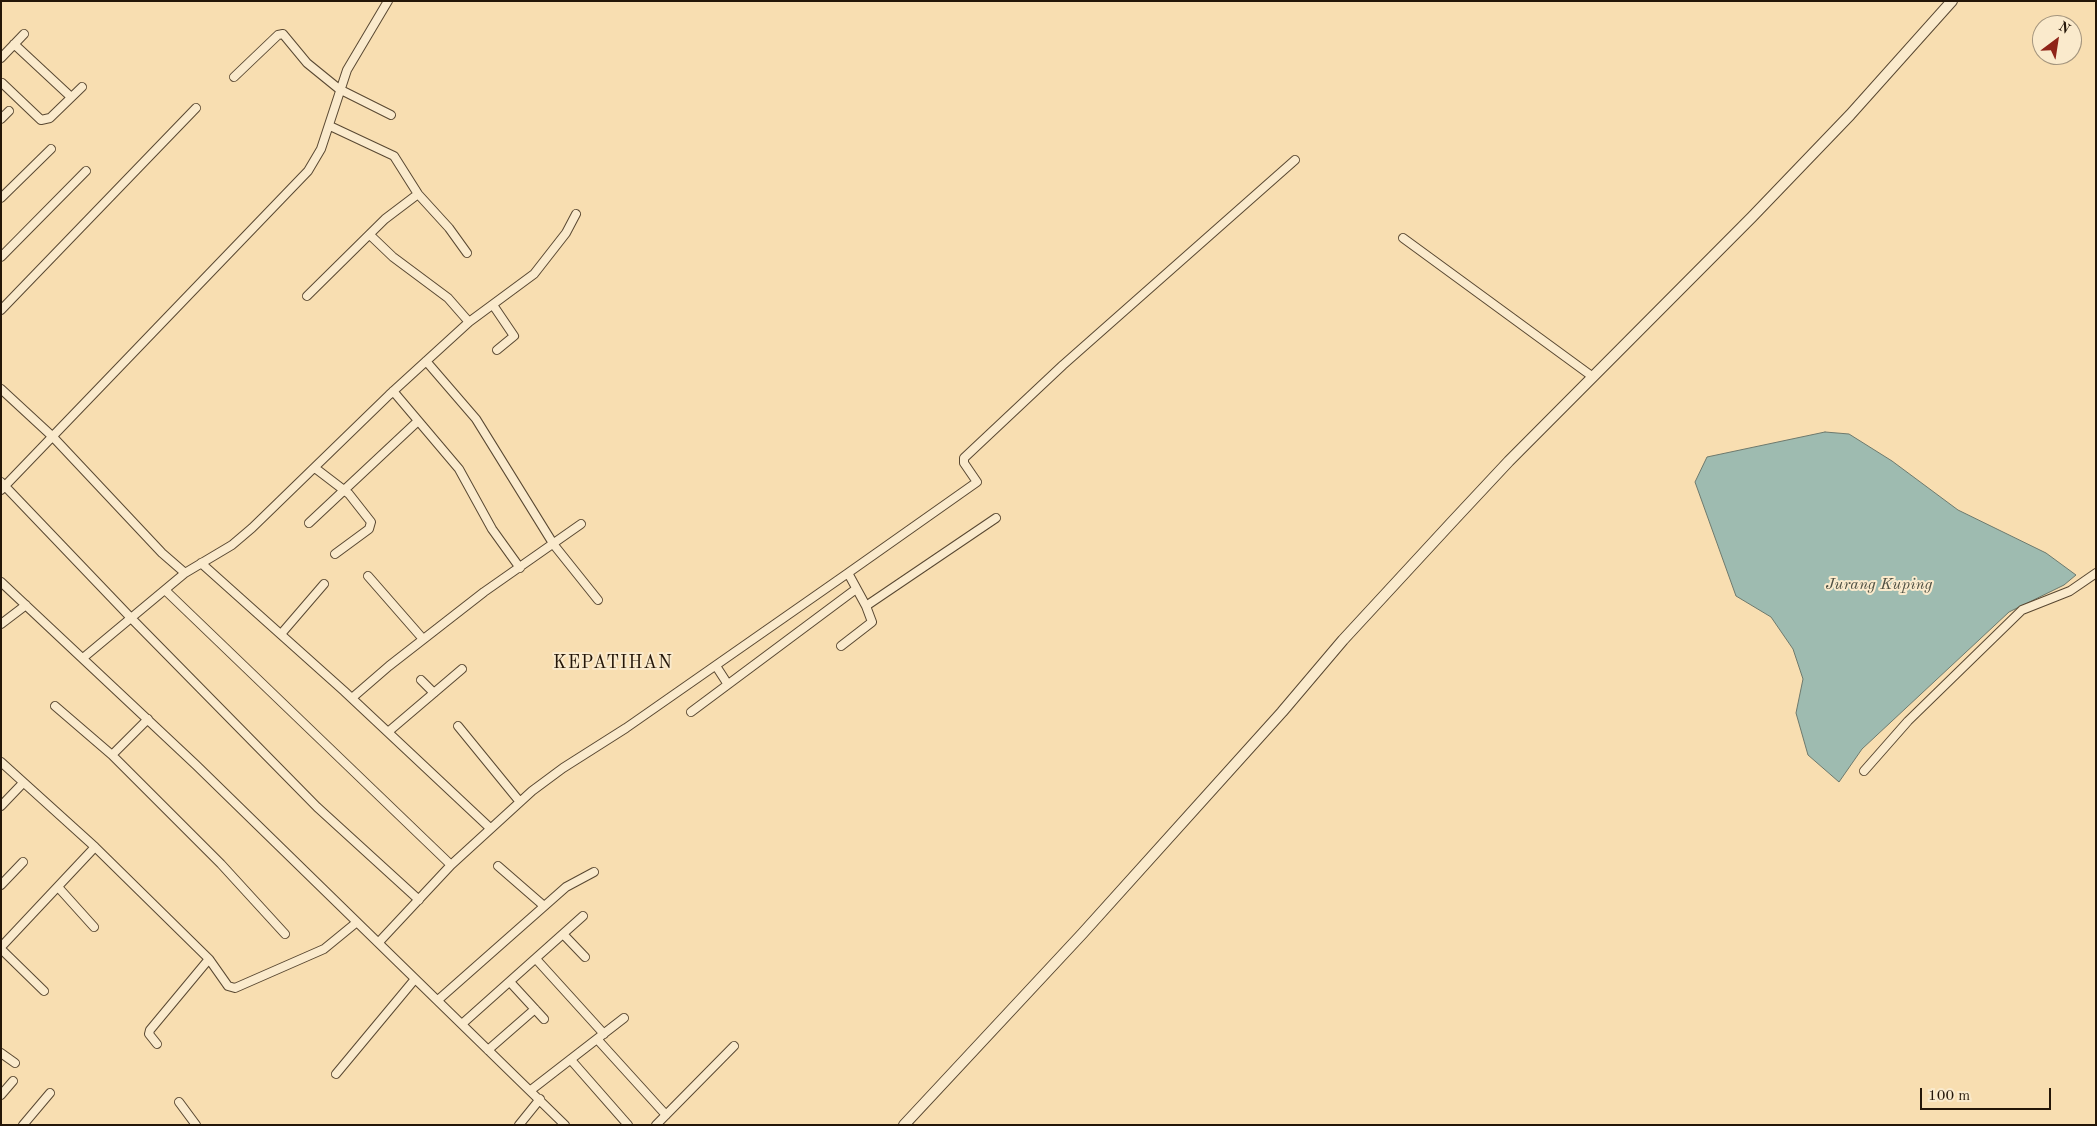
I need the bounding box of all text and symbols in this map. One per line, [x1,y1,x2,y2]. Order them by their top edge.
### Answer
north arrow [2032,15,2082,65]
text: N [2056,19,2072,37]
water label: Jurang Kuping [1826,575,1932,595]
district label: KEPATIHAN [552,652,674,674]
scale bar [1922,1078,2053,1110]
text: 100 m [1928,1089,1970,1104]

